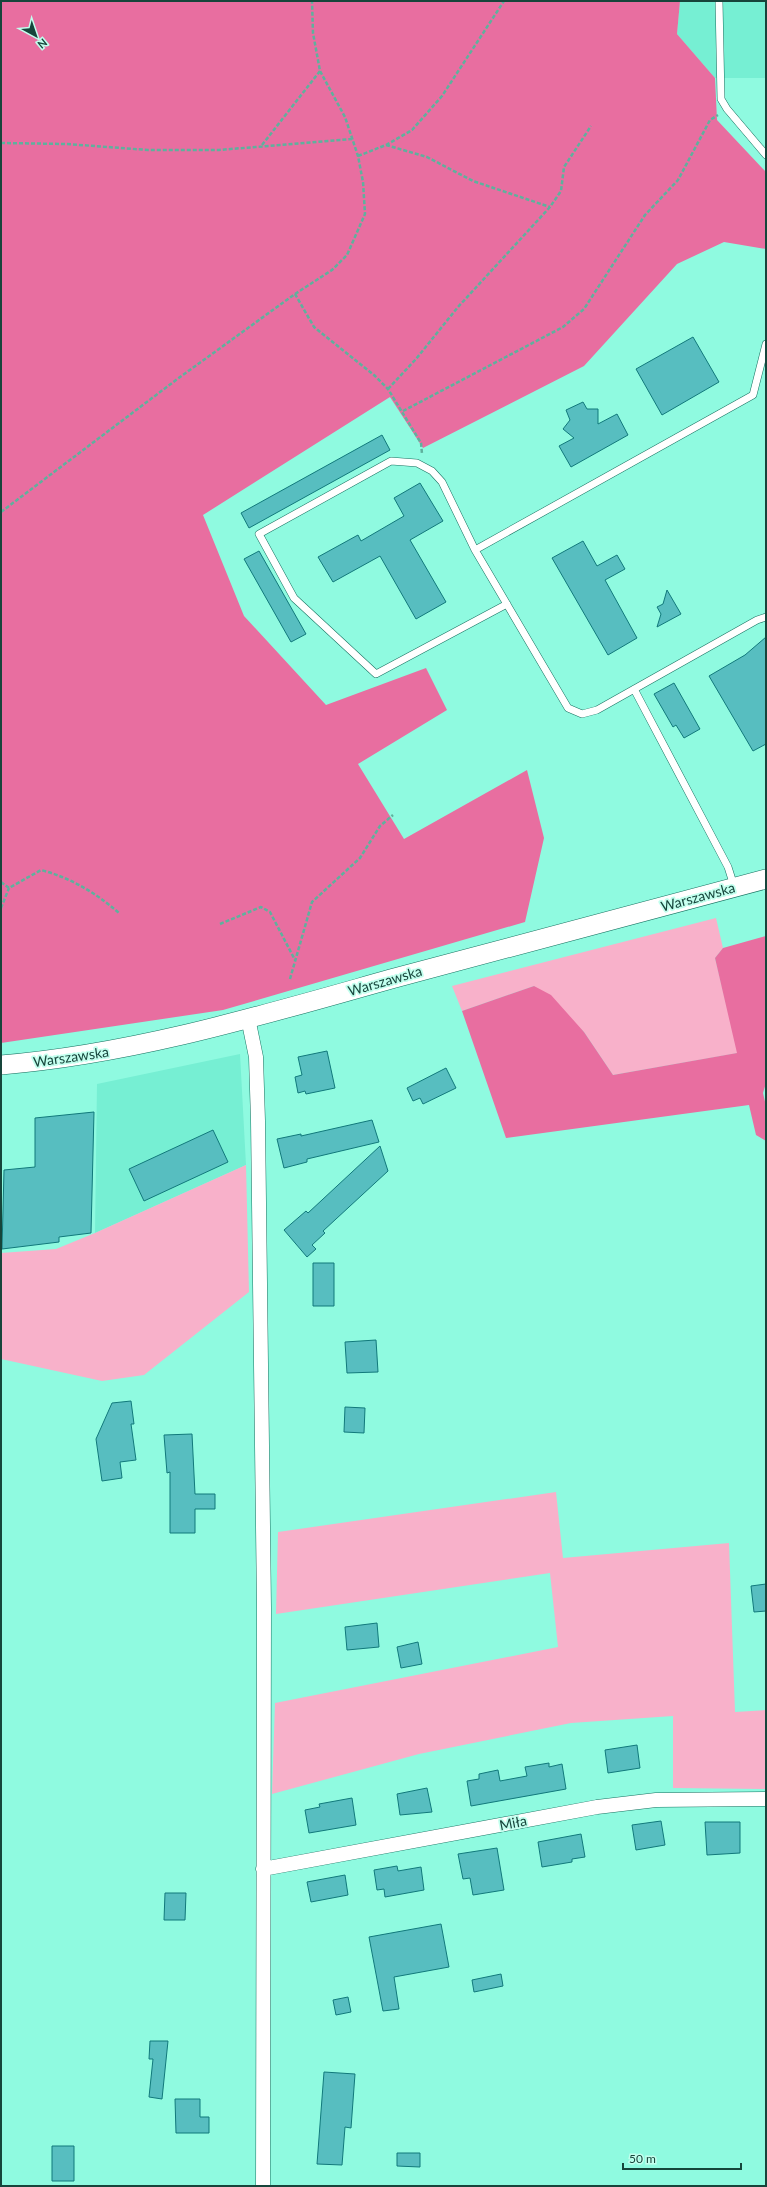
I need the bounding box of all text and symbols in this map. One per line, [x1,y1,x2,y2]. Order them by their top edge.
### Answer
north arrow [16,16,56,56]
text: N [35,36,50,52]
street label: Warszawska [659,878,737,915]
street label: Warszawska [346,962,424,999]
street label: Warszawska [32,1043,110,1070]
street label: Miła [498,1812,528,1833]
scale bar [623,2145,741,2171]
text: 50 m [629,2151,656,2166]

